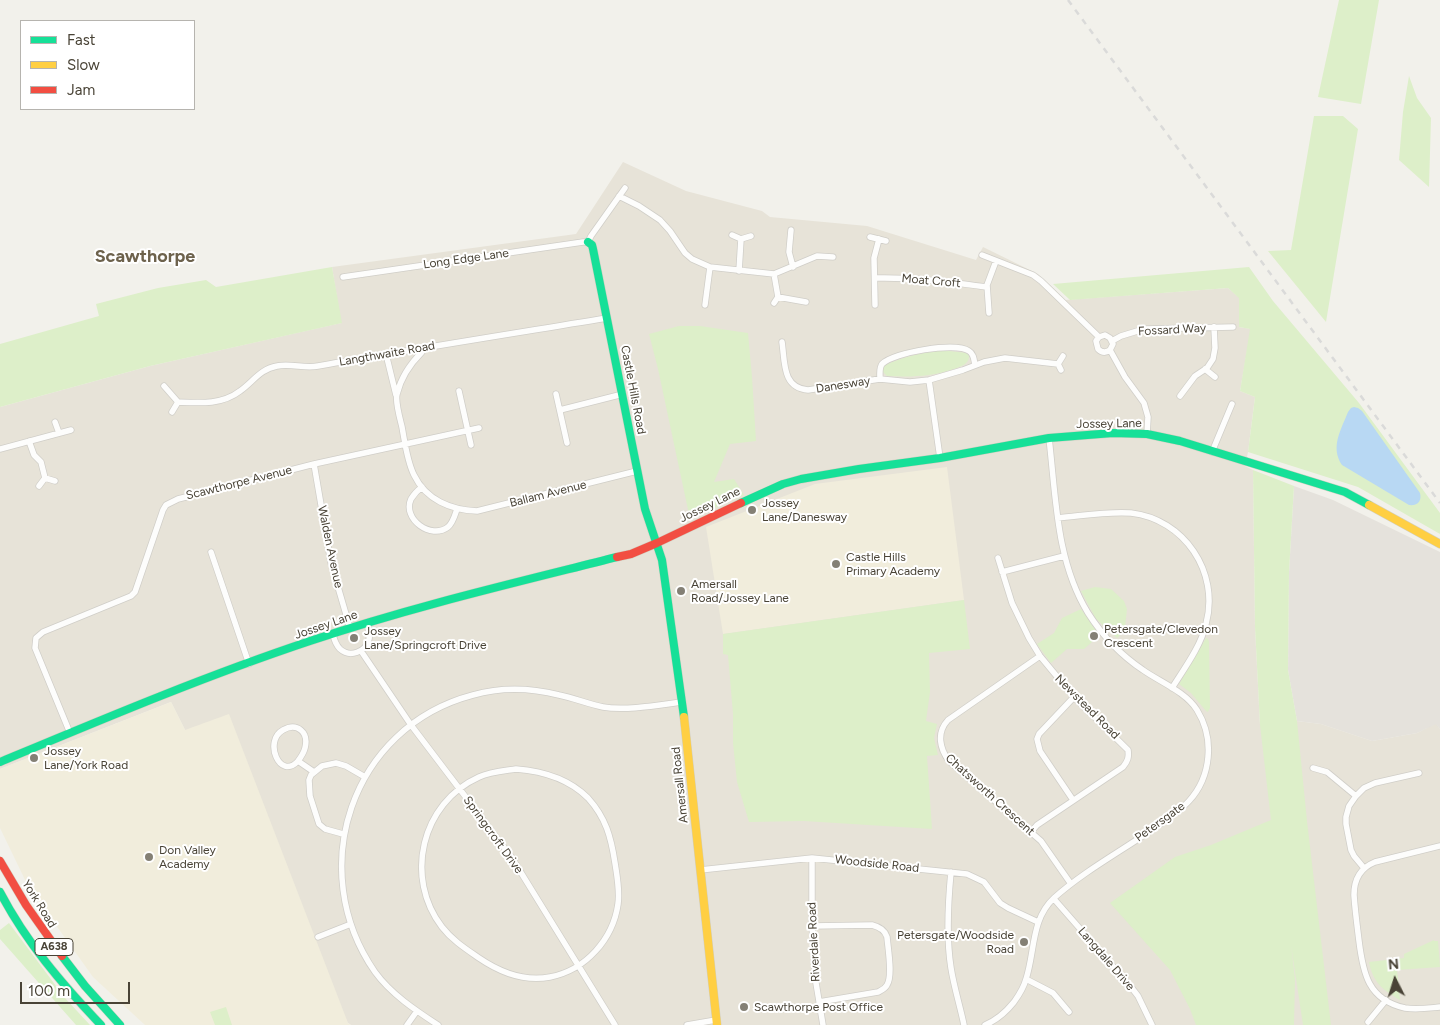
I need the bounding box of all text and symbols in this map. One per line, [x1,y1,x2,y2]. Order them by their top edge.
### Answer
legend [20,20,195,110]
text: Fast [67,31,95,49]
text: Slow [67,56,100,74]
text: Jam [67,81,95,99]
district label: Scawthorpe [95,246,195,268]
street label: Long Edge Lane [422,246,510,272]
street label: Moat Croft [901,271,961,291]
street label: Fossard Way [1138,321,1206,339]
street label: Langthwaite Road [338,338,436,370]
street label: Castle Hills Road [617,344,649,436]
street label: Danesway [815,374,871,396]
street label: Jossey Lane [1076,416,1142,432]
street label: Scawthorpe Avenue [185,463,293,503]
street label: Ballam Avenue [508,478,588,510]
street label: Jossey Lane [677,484,743,526]
place label: Jossey Lane/Danesway [762,496,847,524]
marker: Jossey Lane/Danesway [746,504,758,516]
street label: Walden Avenue [314,505,346,589]
place label: Castle Hills Primary Academy [846,550,940,578]
marker: Castle Hills Primary Academy [830,558,842,570]
place label: Amersall Road/Jossey Lane [691,577,789,605]
marker: Amersall Road/Jossey Lane [675,585,687,597]
street label: Jossey Lane [293,608,359,642]
place label: Petersgate/Clevedon Crescent [1104,622,1218,650]
place label: Jossey Lane/Springcroft Drive [364,624,486,652]
marker: Petersgate/Clevedon Crescent [1088,630,1100,642]
marker: Jossey Lane/Springcroft Drive [348,632,360,644]
street label: Newstead Road [1052,672,1122,742]
place label: Jossey Lane/York Road [44,744,128,772]
street label: Amersall Road [669,746,691,824]
street label: Chatsworth Crescent [942,751,1038,839]
marker: Jossey Lane/York Road [28,752,40,764]
street label: Springcroft Drive [460,793,526,877]
street label: Petersgate [1132,799,1188,845]
place label: Don Valley Academy [159,843,216,871]
marker: Don Valley Academy [143,851,155,863]
street label: Woodside Road [834,852,920,876]
street label: York Road [19,877,59,931]
street label: Riverdale Road [805,902,823,982]
street label: Langdale Drive [1075,924,1137,994]
place label: Petersgate/Woodside Road [897,928,1014,956]
marker: Petersgate/Woodside Road [1018,936,1030,948]
road number: A638 [35,939,73,956]
north arrow [1370,955,1420,1005]
text: N [1388,956,1400,973]
scale bar [22,972,132,1004]
text: 100 m [28,982,70,1000]
place label: Scawthorpe Post Office [754,1000,883,1014]
marker: Scawthorpe Post Office [738,1001,750,1013]

